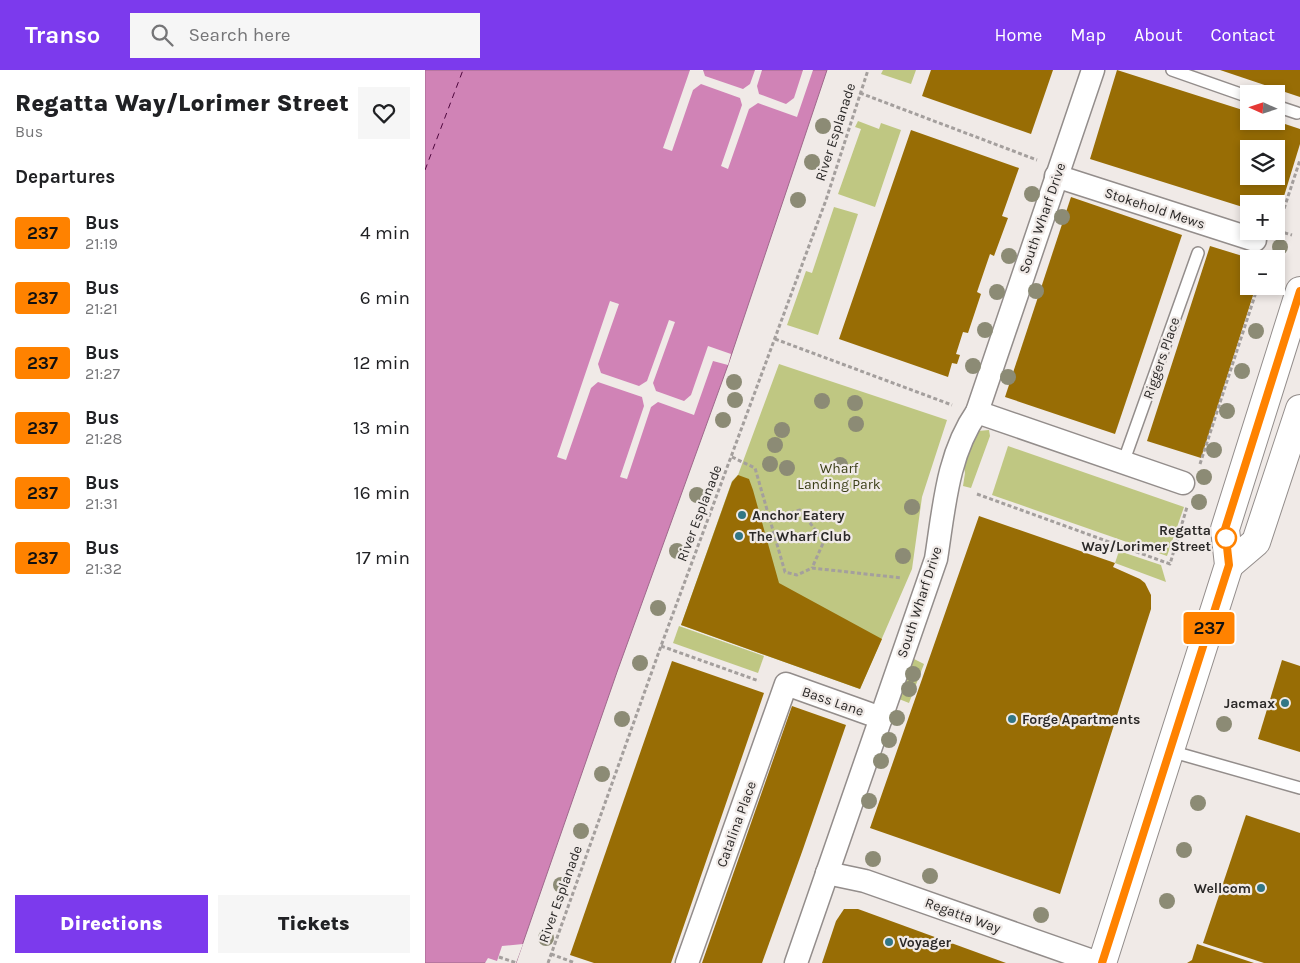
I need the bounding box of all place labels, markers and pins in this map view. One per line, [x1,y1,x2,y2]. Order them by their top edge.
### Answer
place label: Anchor Eatery [752,507,844,524]
marker: Anchor Eatery [736,509,748,521]
place label: Regatta Way/Lorimer Street [1081,522,1211,555]
marker: Regatta Way/Lorimer Street [1215,527,1237,549]
place label: The Wharf Club [749,528,851,545]
marker: The Wharf Club [733,530,745,542]
place label: Jacmax [1224,695,1275,712]
marker: Jacmax [1279,697,1291,709]
place label: Forge Apartments [1022,711,1140,728]
marker: Forge Apartments [1006,713,1018,725]
place label: Wellcom [1194,880,1251,897]
marker: Wellcom [1255,882,1267,894]
place label: Voyager [899,934,952,951]
marker: Voyager [883,936,895,948]

